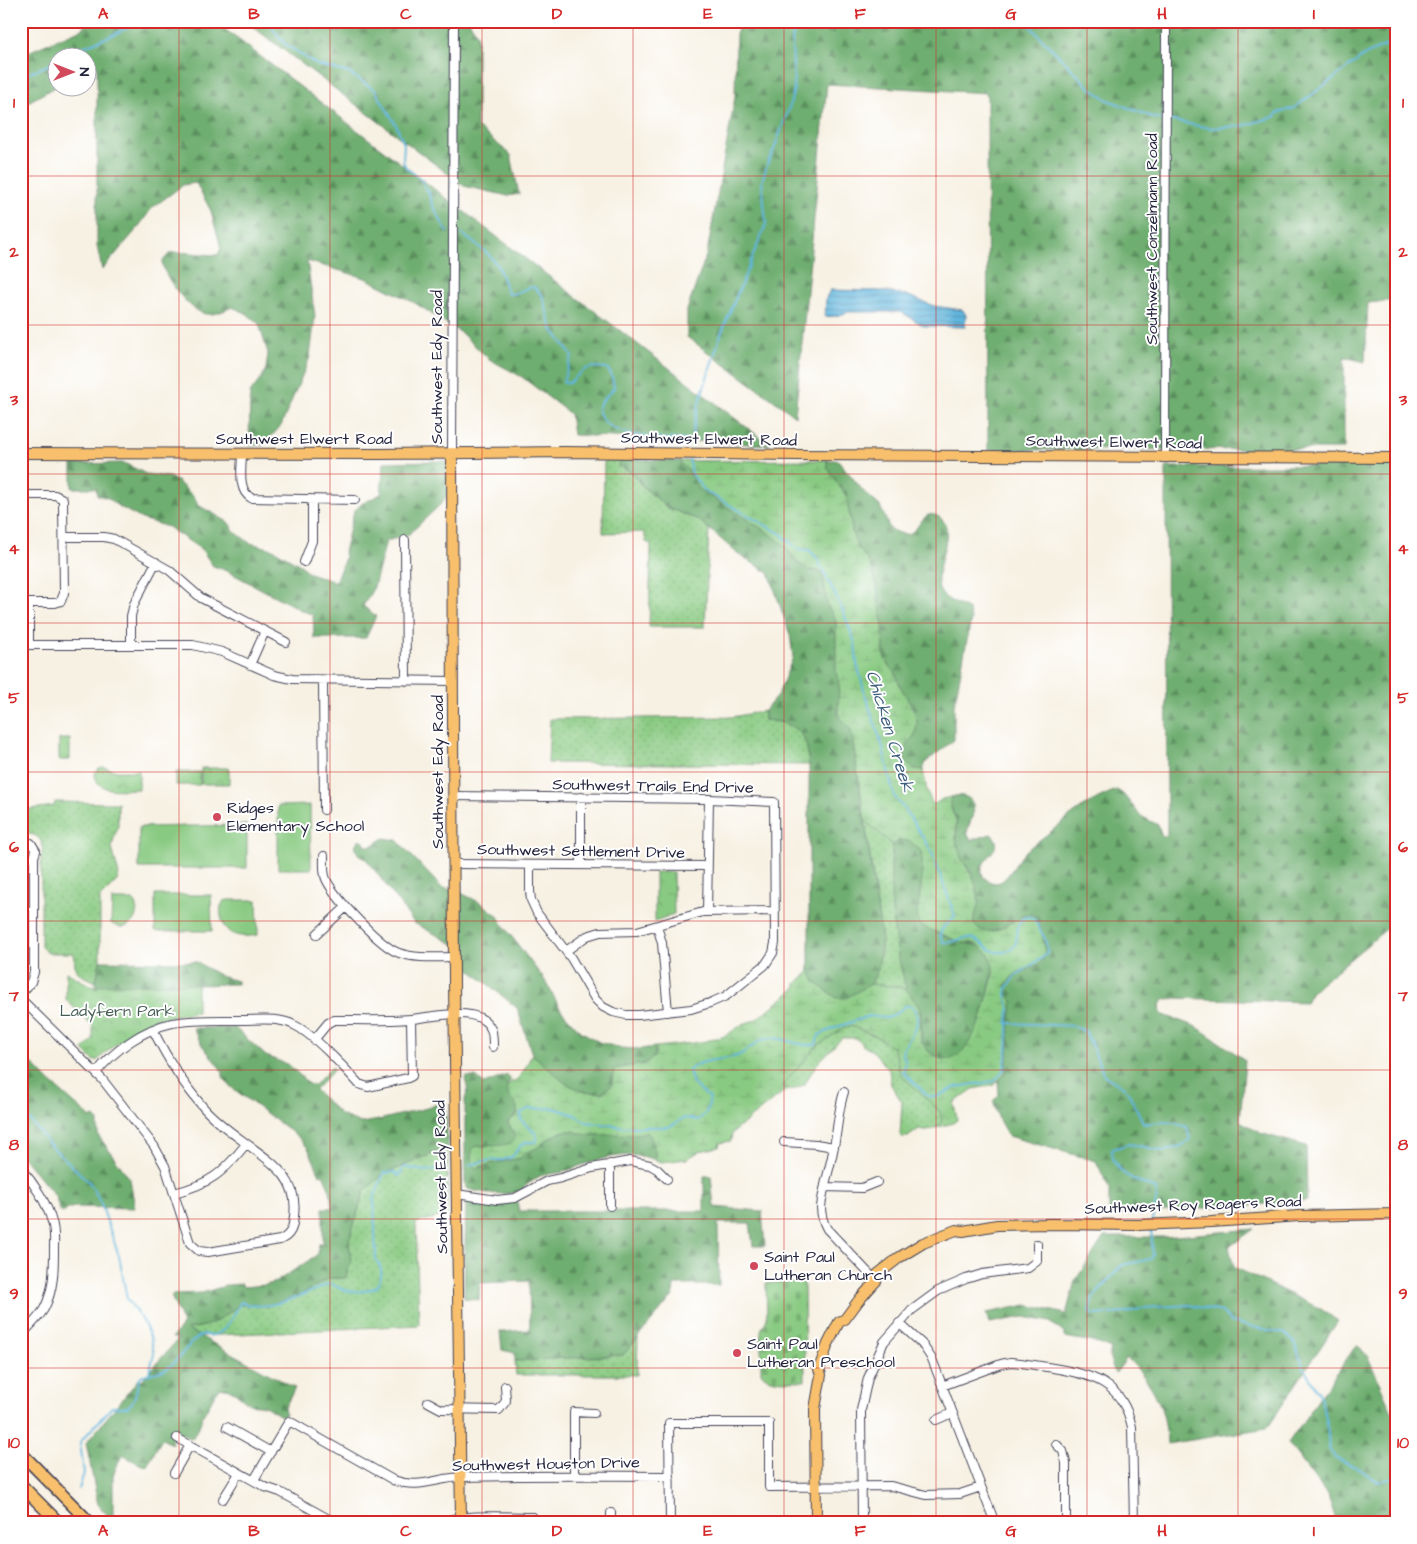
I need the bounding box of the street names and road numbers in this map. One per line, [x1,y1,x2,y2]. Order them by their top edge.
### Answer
street label: Southwest Conzelmann Road [1141,133,1163,345]
street label: Southwest Edy Road [426,290,449,444]
street label: Southwest Elwert Road [621,426,797,452]
street label: Southwest Elwert Road [216,428,392,450]
street label: Southwest Elwert Road [1026,429,1202,455]
street label: Southwest Edy Road [427,695,450,849]
street label: Southwest Trails End Drive [552,773,754,799]
street label: Southwest Settlement Drive [477,838,685,864]
street label: Southwest Edy Road [429,1100,454,1254]
street label: Southwest Roy Rogers Road [1084,1190,1302,1221]
street label: Southwest Houston Drive [452,1451,640,1477]

